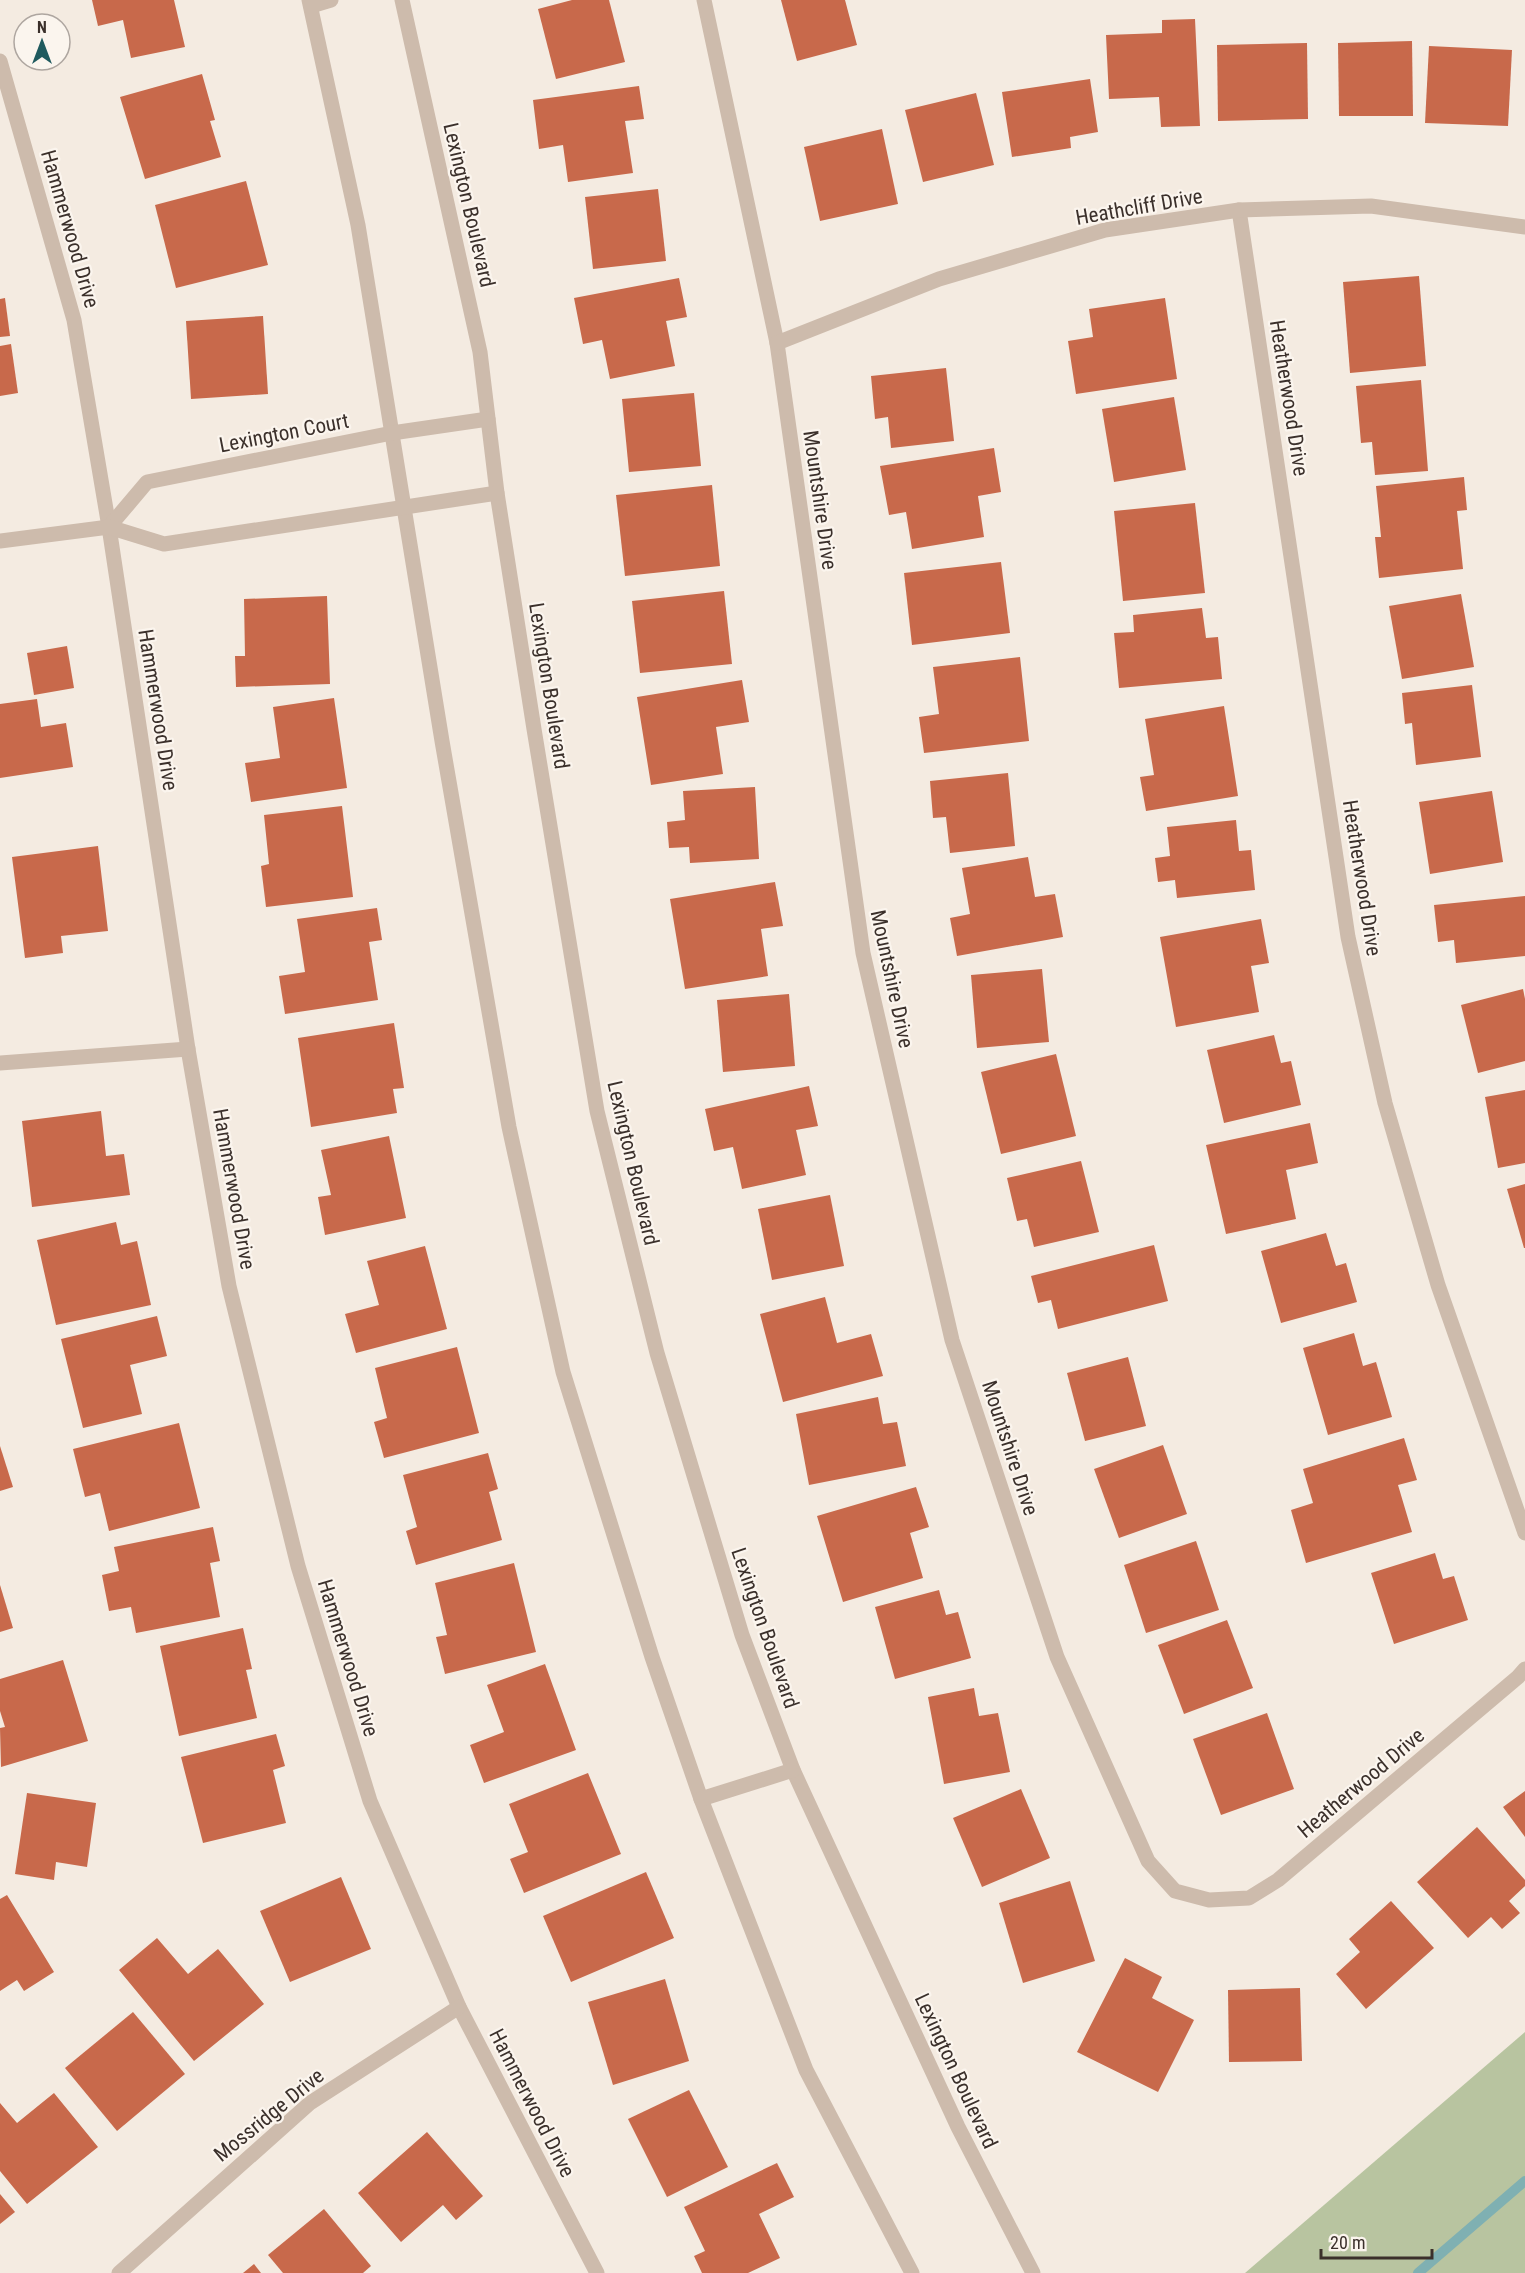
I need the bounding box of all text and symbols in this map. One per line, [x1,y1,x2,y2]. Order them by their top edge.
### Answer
north arrow [12,12,72,72]
text: N [37,18,47,37]
street label: Lexington Boulevard [438,120,500,290]
street label: Hammerwood Drive [36,147,104,311]
street label: Heathcliff Drive [1074,184,1205,230]
street label: Heatherwood Drive [1265,318,1313,478]
street label: Lexington Court [217,409,351,457]
street label: Mountshire Drive [798,429,842,571]
street label: Lexington Boulevard [524,601,574,771]
street label: Hammerwood Drive [133,628,183,793]
street label: Heatherwood Drive [1338,798,1386,958]
street label: Mountshire Drive [866,908,918,1050]
street label: Lexington Boulevard [602,1078,664,1248]
street label: Hammerwood Drive [208,1107,260,1271]
street label: Mountshire Drive [977,1378,1043,1519]
street label: Lexington Boulevard [726,1545,804,1711]
street label: Hammerwood Drive [313,1577,383,1740]
street label: Heatherwood Drive [1293,1723,1429,1843]
street label: Lexington Boulevard [910,1990,1002,2152]
street label: Hammerwood Drive [484,2025,580,2181]
street label: Mossridge Drive [209,2063,329,2167]
scale bar [1321,2222,1432,2260]
text: 20 m [1330,2232,1365,2253]

